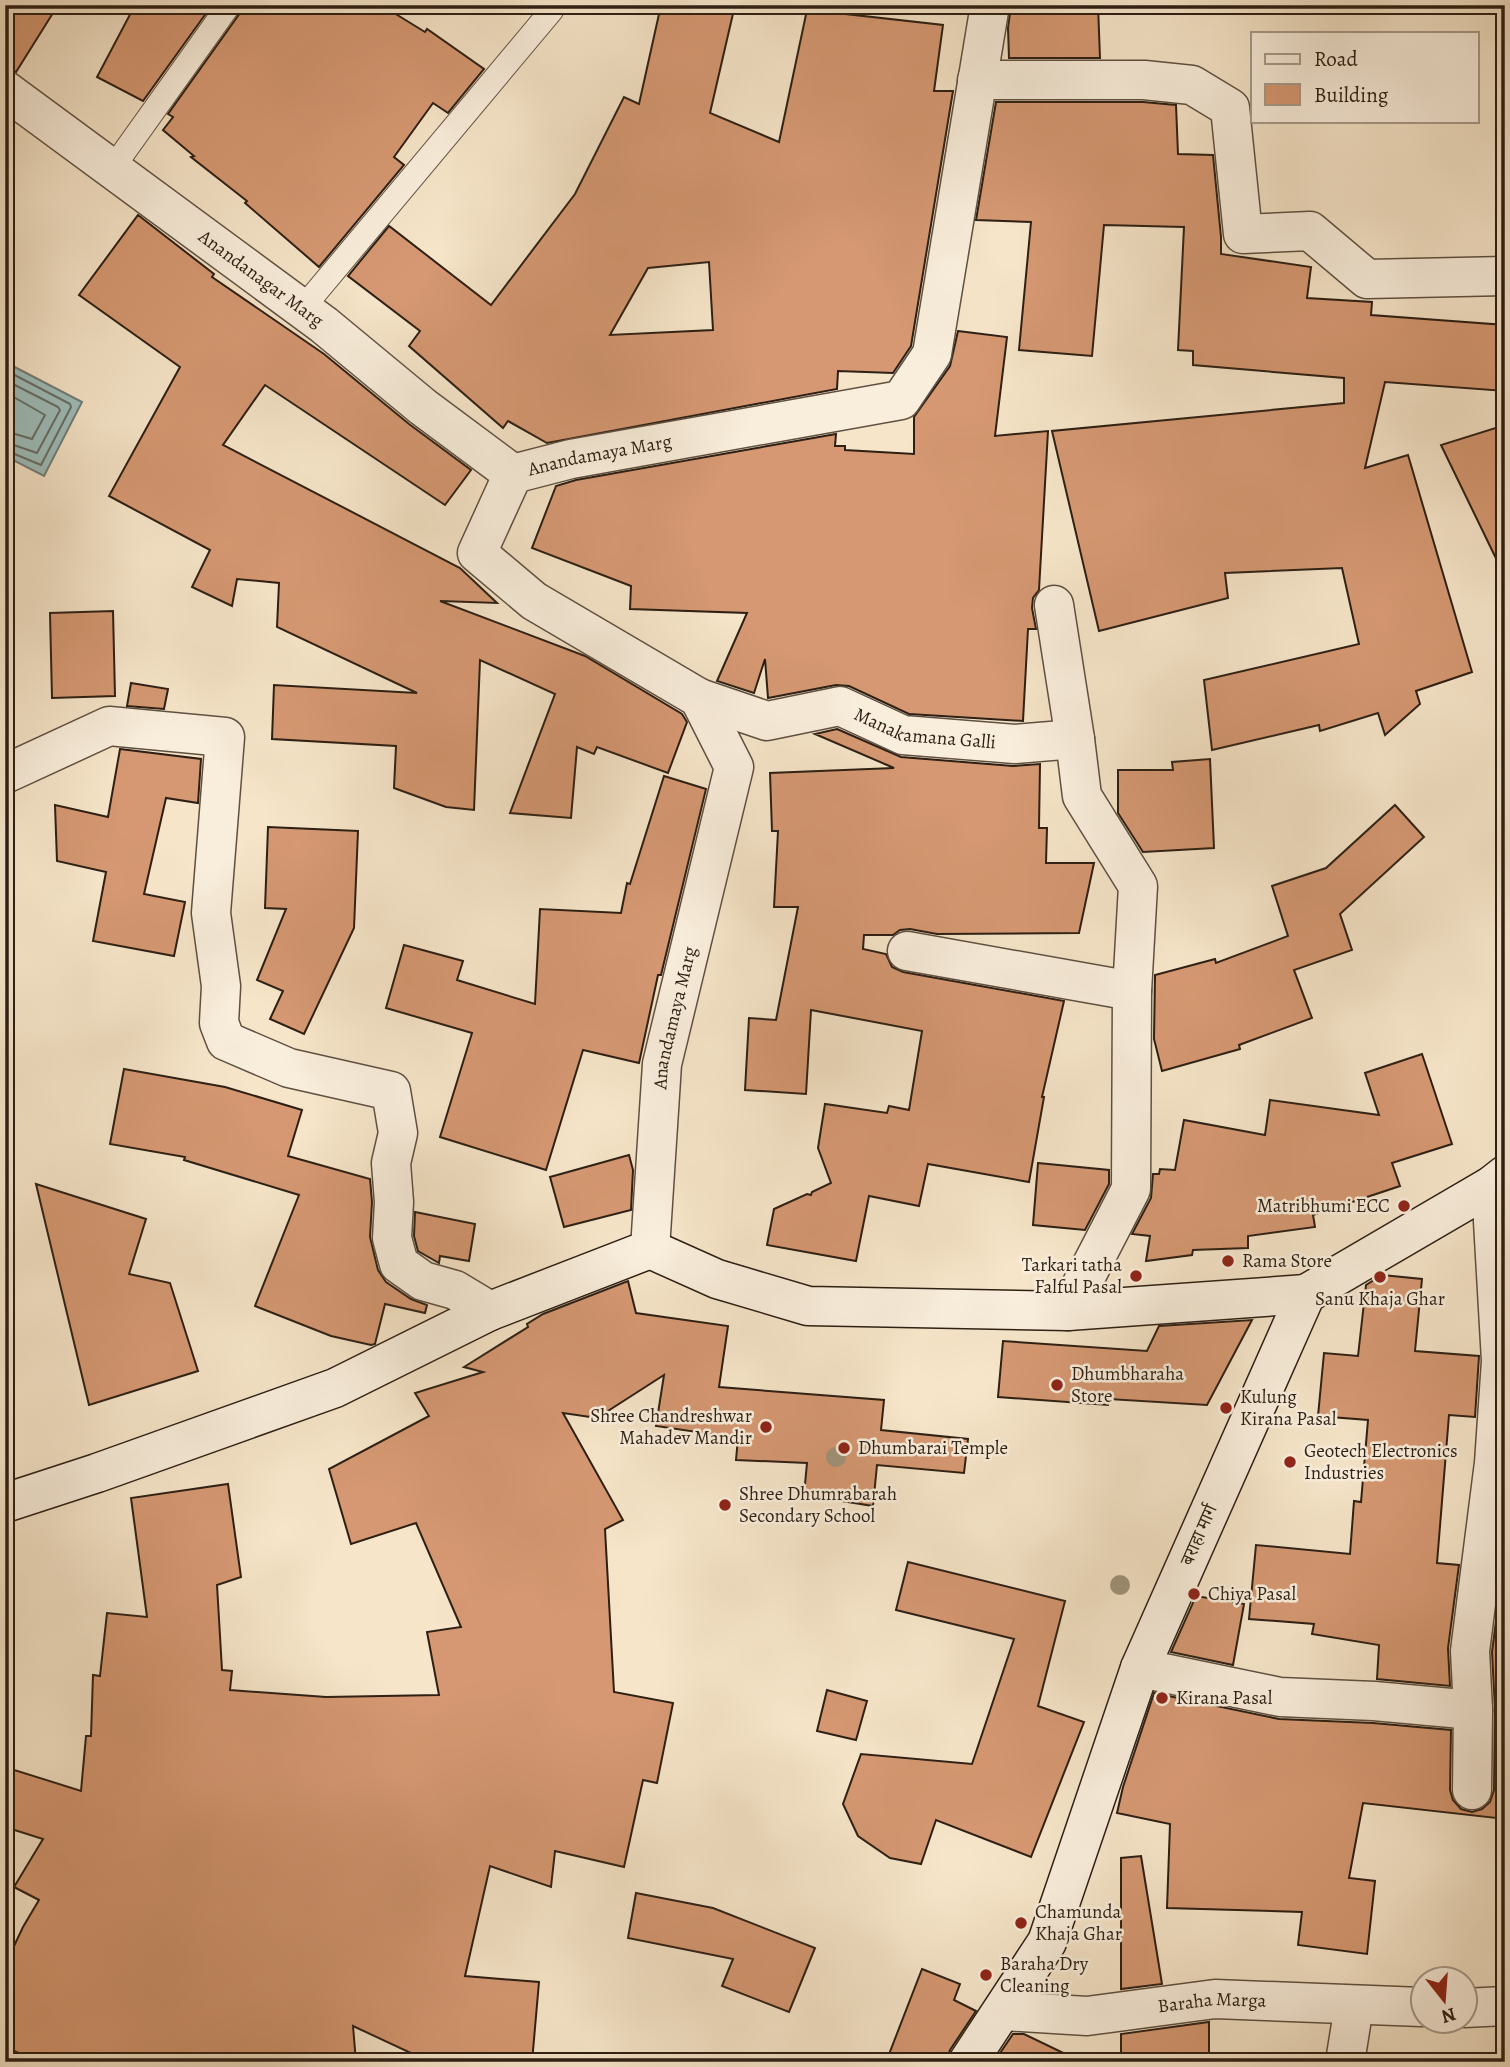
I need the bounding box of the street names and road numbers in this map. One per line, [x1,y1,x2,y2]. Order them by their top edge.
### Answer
street label: Anandanagar Marg [192,223,329,334]
street label: Anandamaya Marg [524,428,674,483]
street label: Manakamana Galli [850,701,997,755]
street label: Anandamaya Marg [647,943,703,1091]
street label: बराहा मार्ग [1174,1500,1224,1570]
street label: Baraha Marga [1156,1986,1267,2020]

